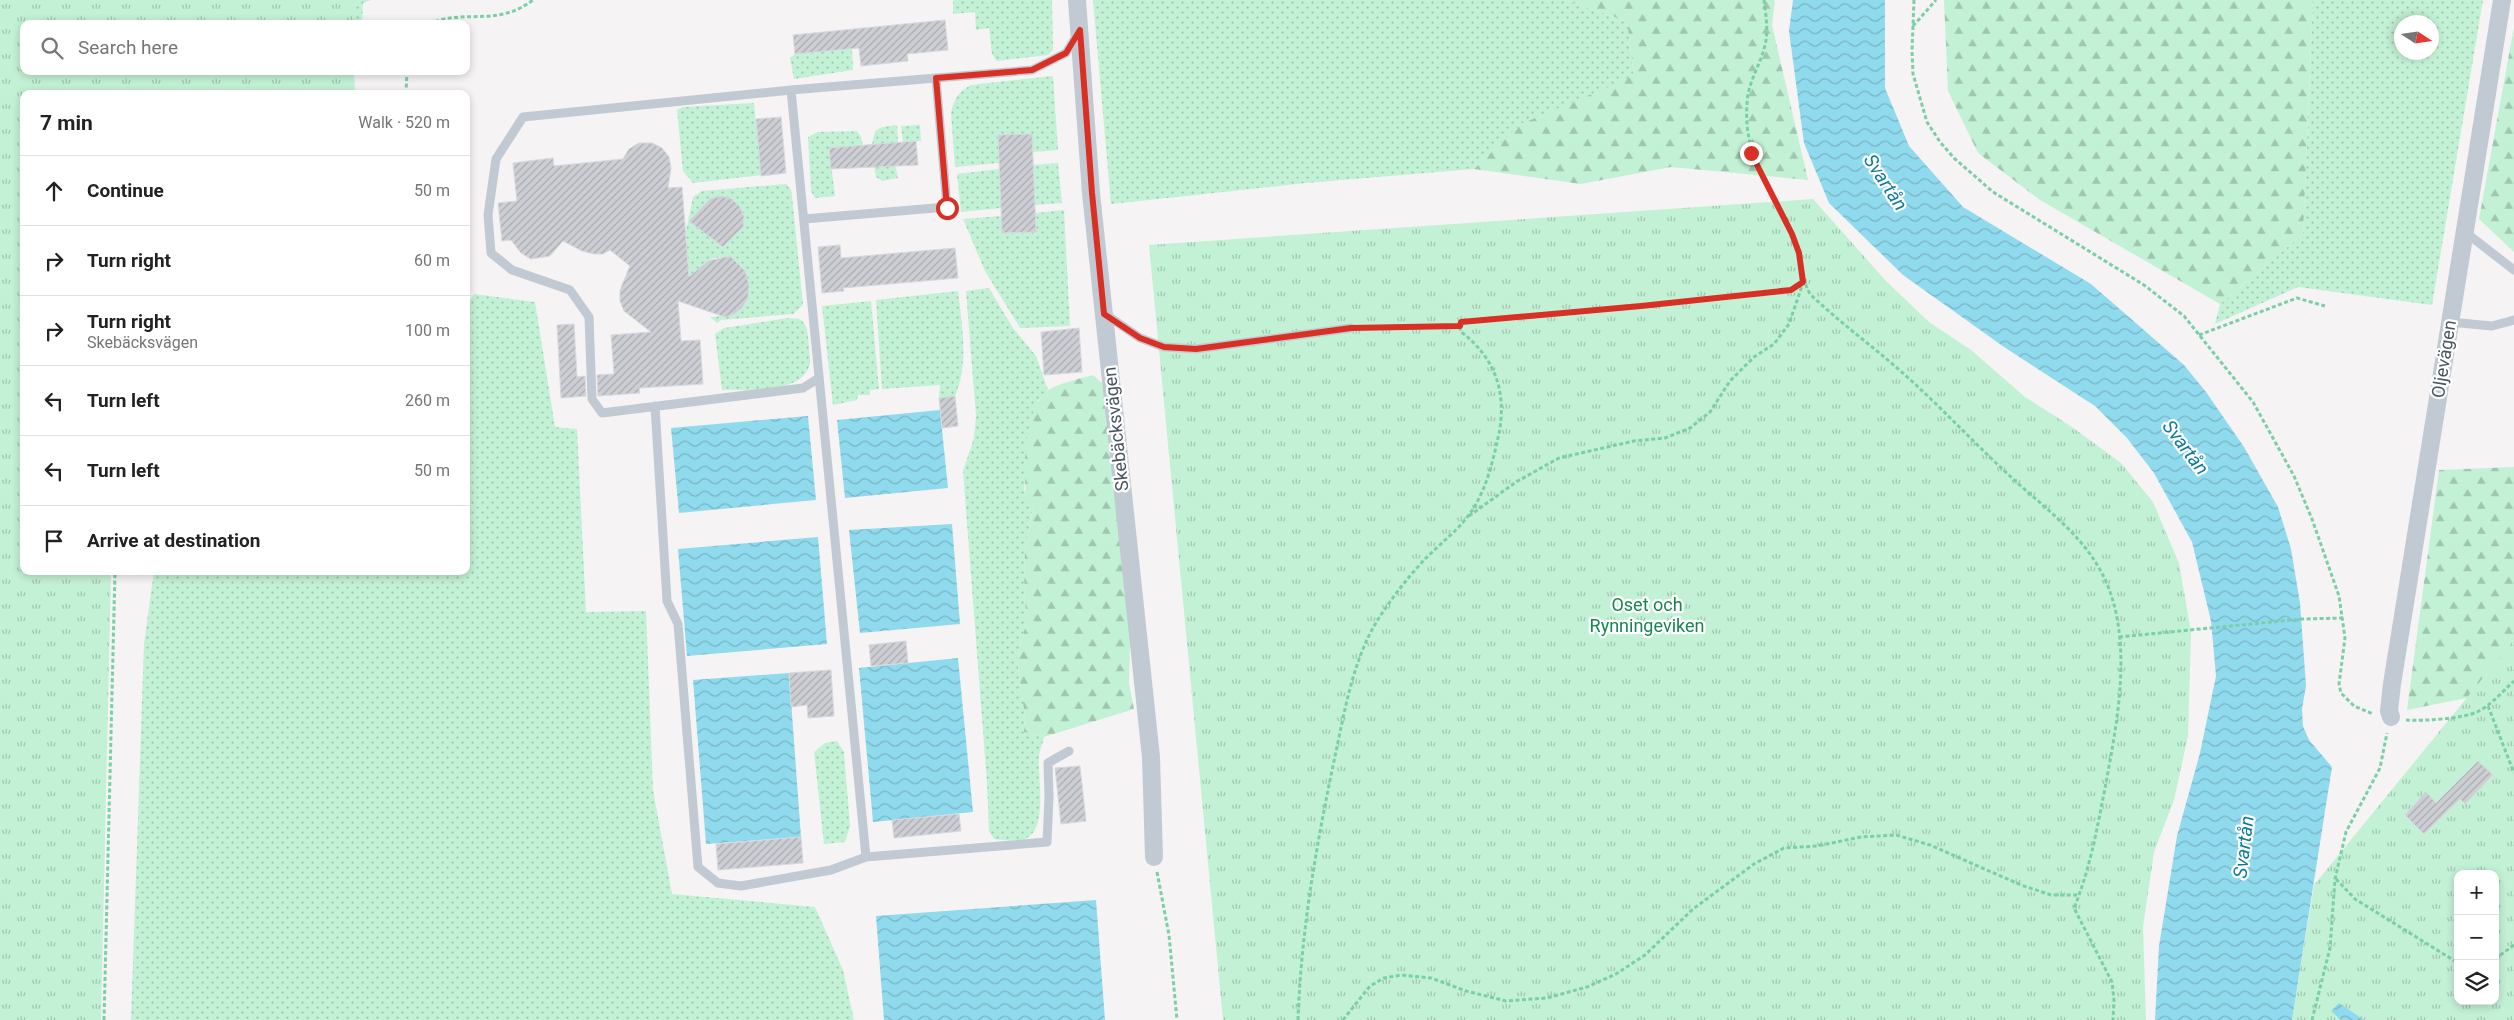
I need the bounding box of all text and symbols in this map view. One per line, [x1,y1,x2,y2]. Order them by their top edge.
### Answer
north arrow [2394,15,2439,60]
search box [20,20,470,75]
icon: search [38,34,66,62]
text: Search here [78,36,178,59]
text: 7 min [40,111,93,135]
text: Walk · 520 m [358,113,450,132]
route end [1740,142,1763,165]
water label: Svartån [1859,150,1912,215]
icon: ahead [40,177,68,205]
text: Continue [87,179,164,202]
text: 50 m [414,181,450,200]
route start [936,197,959,220]
icon: right [40,247,68,275]
text: Turn right [87,249,171,272]
text: 60 m [414,251,450,270]
text: Turn right [87,310,171,333]
icon: right [40,317,68,345]
street label: Oljevägen [2427,319,2460,399]
text: 100 m [405,321,450,340]
text: Skebäcksvägen [87,333,198,352]
street label: Skebäcksvägen [1099,366,1132,492]
icon: left [40,387,68,415]
text: Turn left [87,389,160,412]
text: 260 m [405,391,450,410]
water label: Svartån [2158,415,2214,479]
icon: left [40,457,68,485]
text: Turn left [87,459,160,482]
text: 50 m [414,461,450,480]
icon: arrive [40,527,68,555]
text: Arrive at destination [87,529,260,552]
park label: Oset och Rynningeviken [1590,594,1704,636]
water label: Svartån [2228,815,2259,880]
map controls [2454,870,2499,1005]
button: + [2454,870,2499,915]
button: − [2454,915,2499,960]
button: layers [2454,960,2499,1005]

